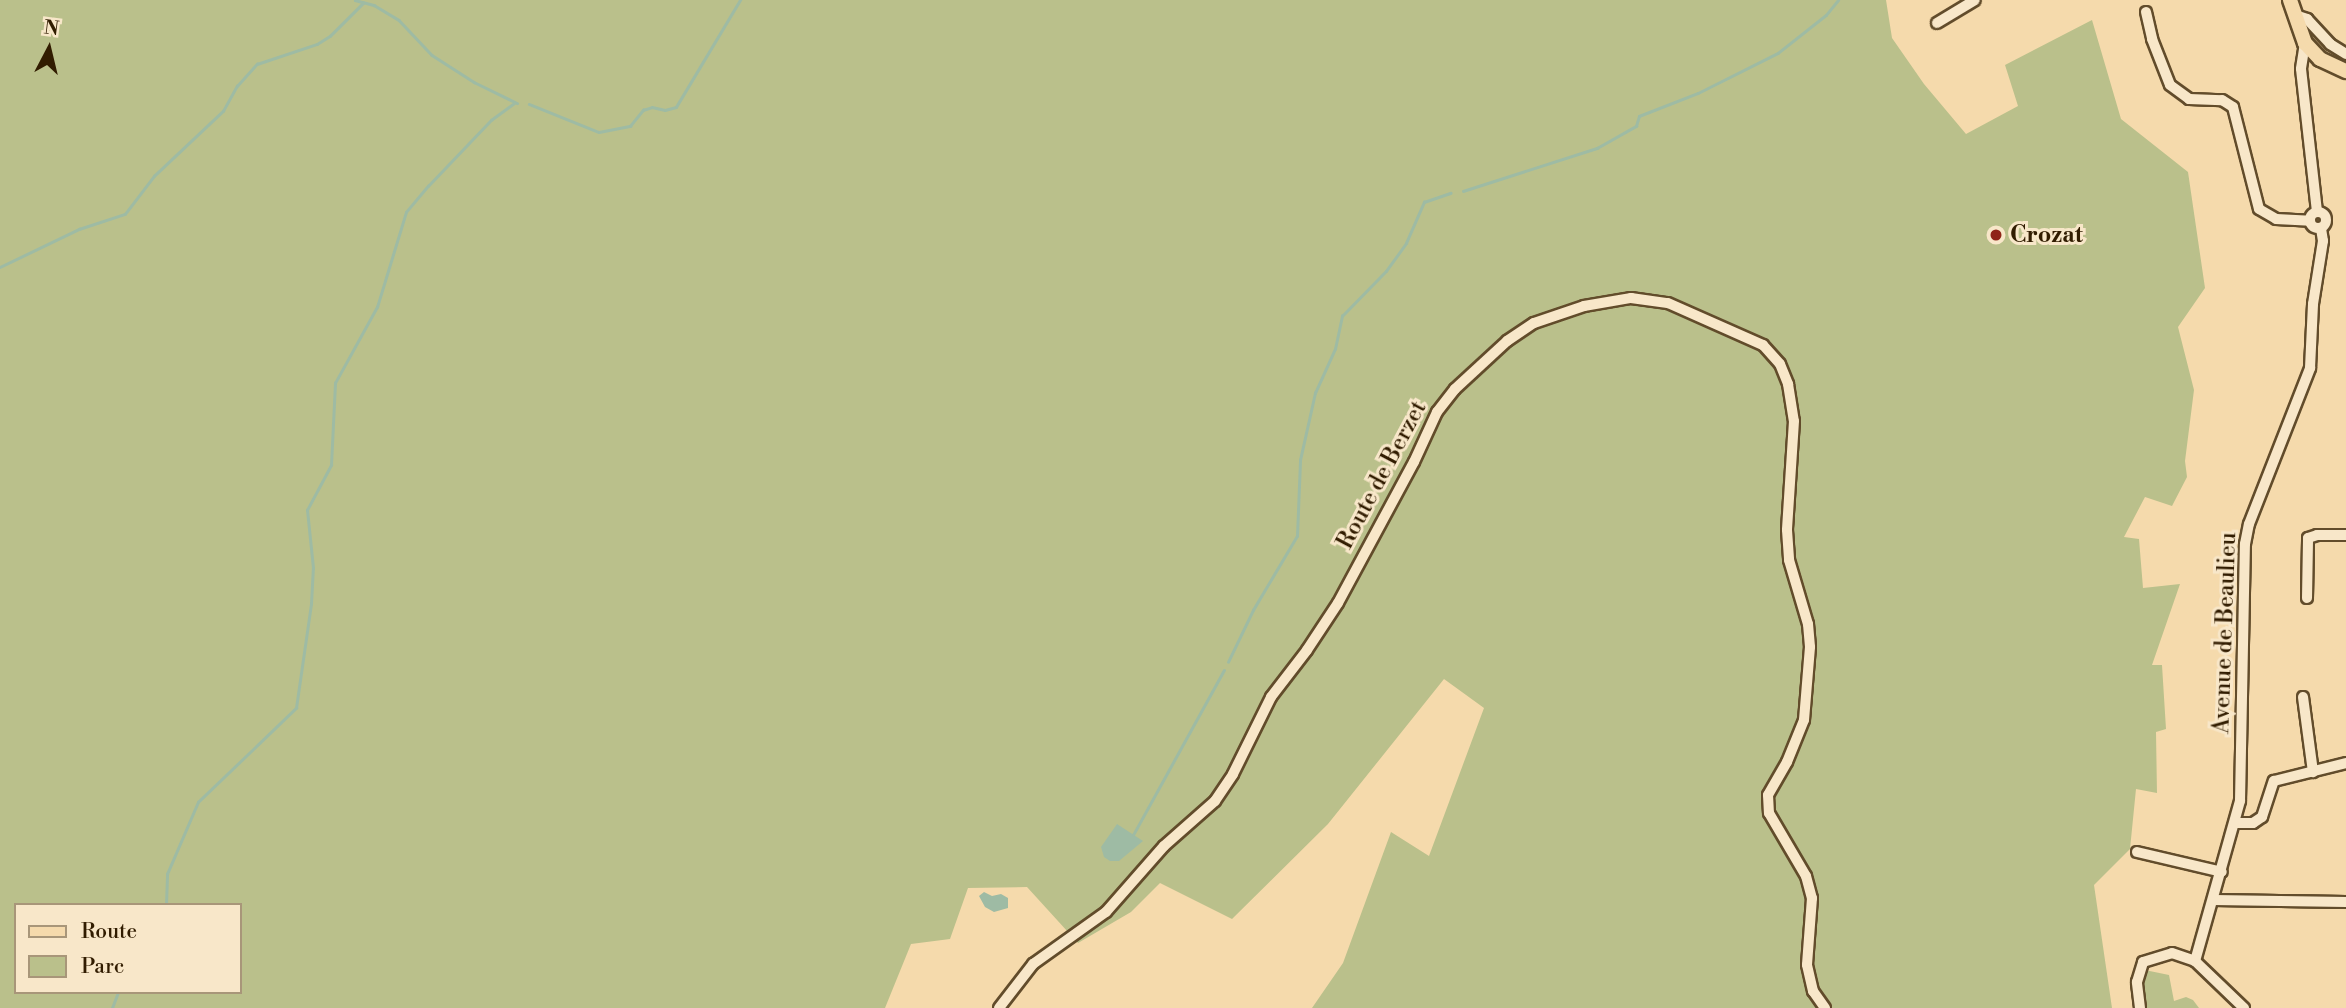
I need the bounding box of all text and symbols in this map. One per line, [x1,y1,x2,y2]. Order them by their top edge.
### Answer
north arrow [14,14,84,84]
text: N [43,15,60,41]
place label: Crozat [2010,221,2083,249]
marker: Crozat [1988,227,2004,243]
street label: Route de Berzet [1331,396,1433,554]
street label: Avenue de Beaulieu [2208,532,2242,734]
legend [14,903,242,994]
text: Route [81,919,137,945]
text: Parc [81,954,124,980]

